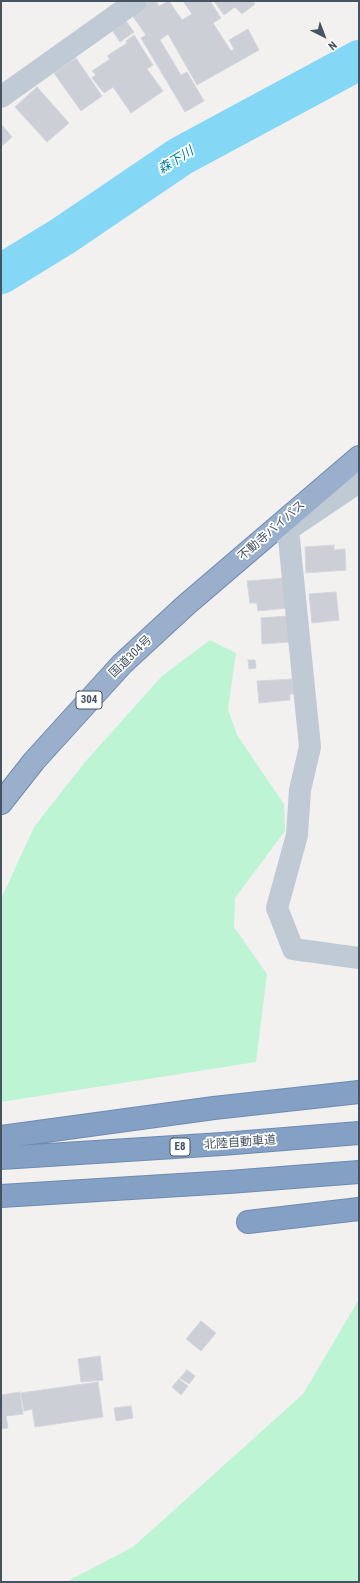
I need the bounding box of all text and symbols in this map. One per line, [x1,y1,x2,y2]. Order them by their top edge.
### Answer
north arrow [304,16,344,56]
text: N [326,38,339,52]
water label: 森下川 [155,144,197,178]
street label: 不動寺バイパス [236,498,308,564]
street label: 国道304号 [107,633,155,681]
road number: 304 [76,691,102,709]
street label: 北陸自動車道 [204,1133,276,1153]
road number: E8 [170,1138,190,1156]

